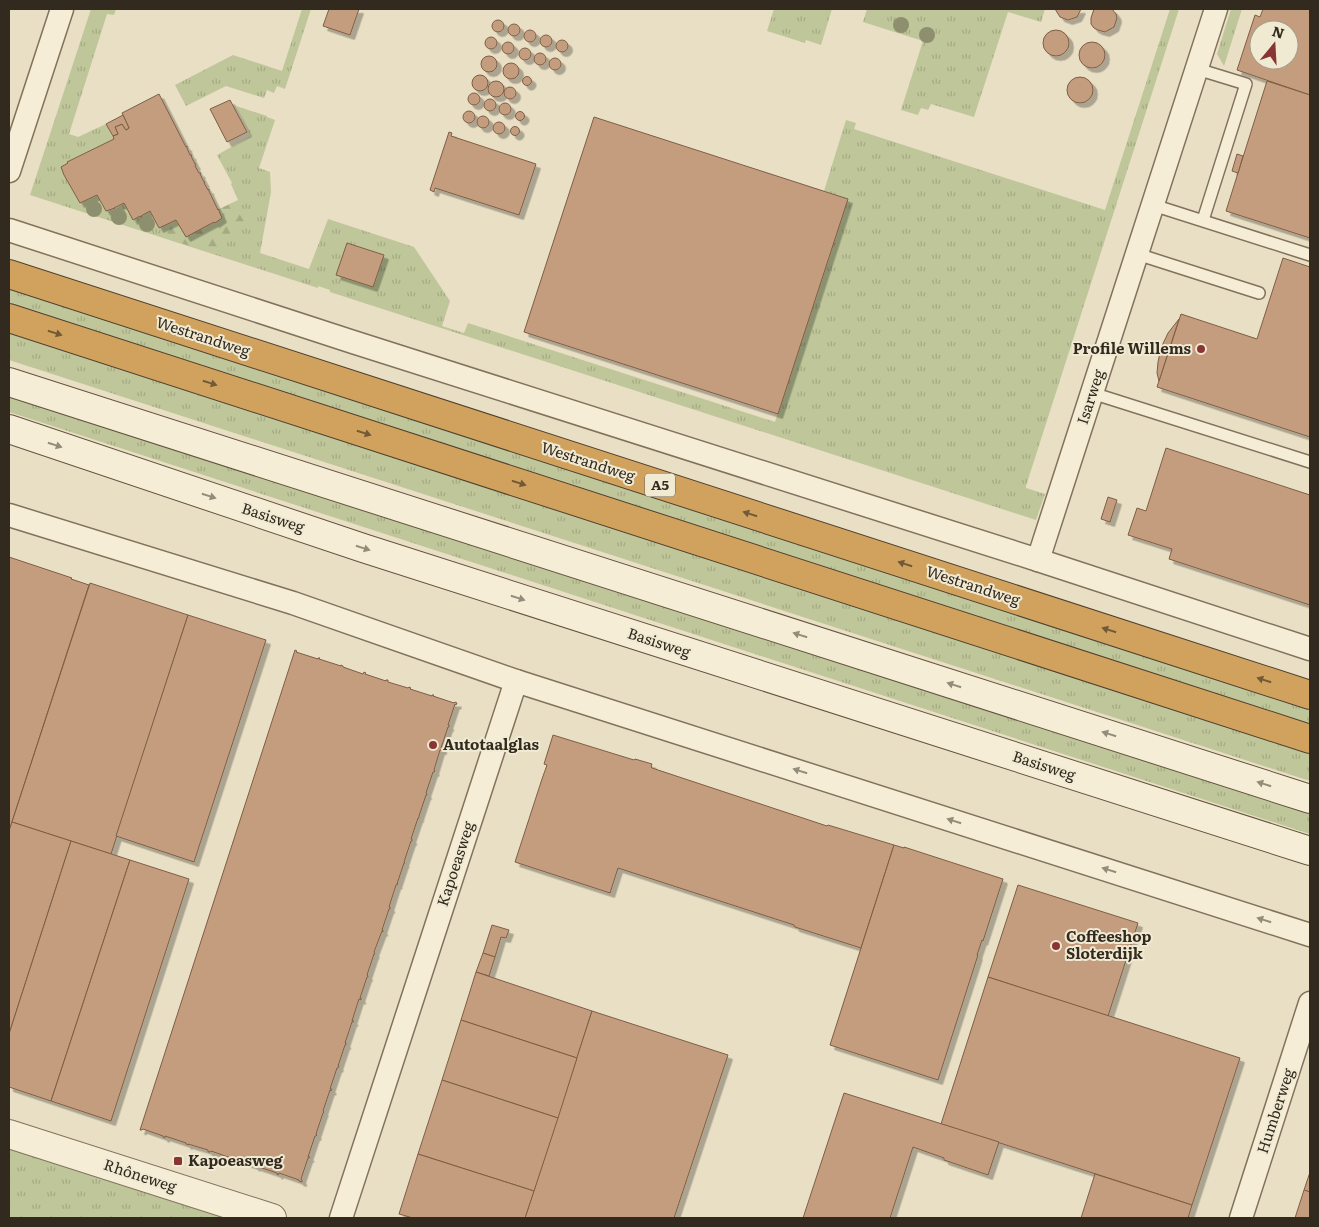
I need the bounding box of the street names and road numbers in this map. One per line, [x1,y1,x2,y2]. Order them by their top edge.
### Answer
street label: Westrandweg [153,310,254,362]
street label: Isarweg [1070,365,1109,427]
street label: Westrandweg [538,435,639,487]
road number: A5 [645,474,675,496]
street label: Basisweg [239,496,309,538]
street label: Westrandweg [923,559,1024,611]
street label: Basisweg [625,621,695,663]
street label: Basisweg [1010,744,1080,786]
street label: Kapoeasweg [430,817,479,909]
street label: Humberweg [1250,1064,1299,1156]
street label: Rhôneweg [101,1152,181,1197]

